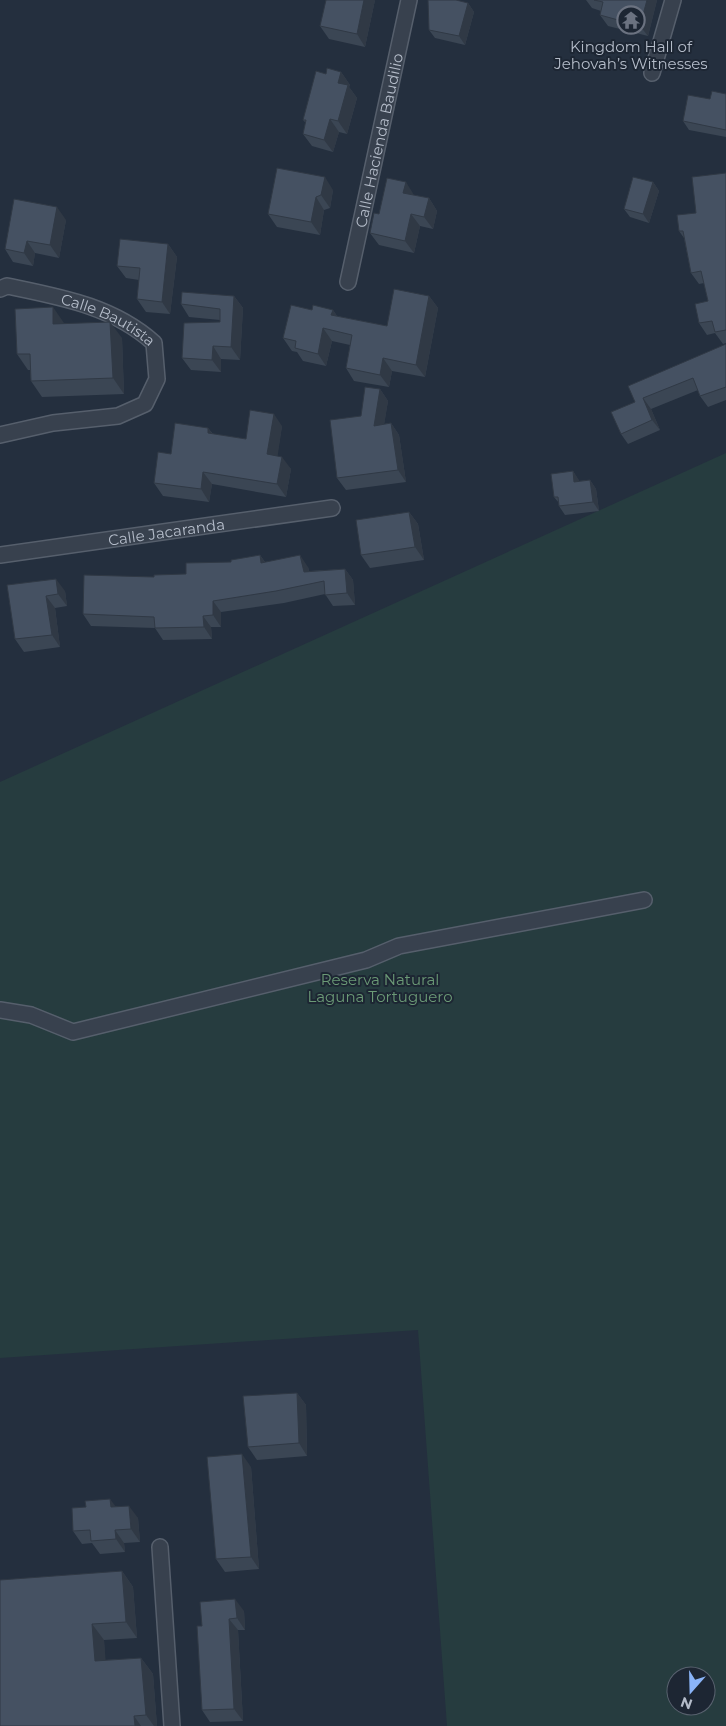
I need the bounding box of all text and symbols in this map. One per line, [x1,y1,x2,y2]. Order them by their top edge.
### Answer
temple icon: Kingdom Hall of Jehovah’s Witnesses [616,5,646,35]
place label: Kingdom Hall of Jehovah’s Witnesses [553,37,708,73]
street label: Calle Hacienda Baudilio [351,51,407,229]
street label: Calle Bautista [59,289,159,350]
street label: Calle Jacaranda [107,514,226,549]
park label: Reserva Natural Laguna Tortuguero [307,970,453,1006]
north arrow [666,1666,716,1716]
text: N [678,1693,695,1714]

